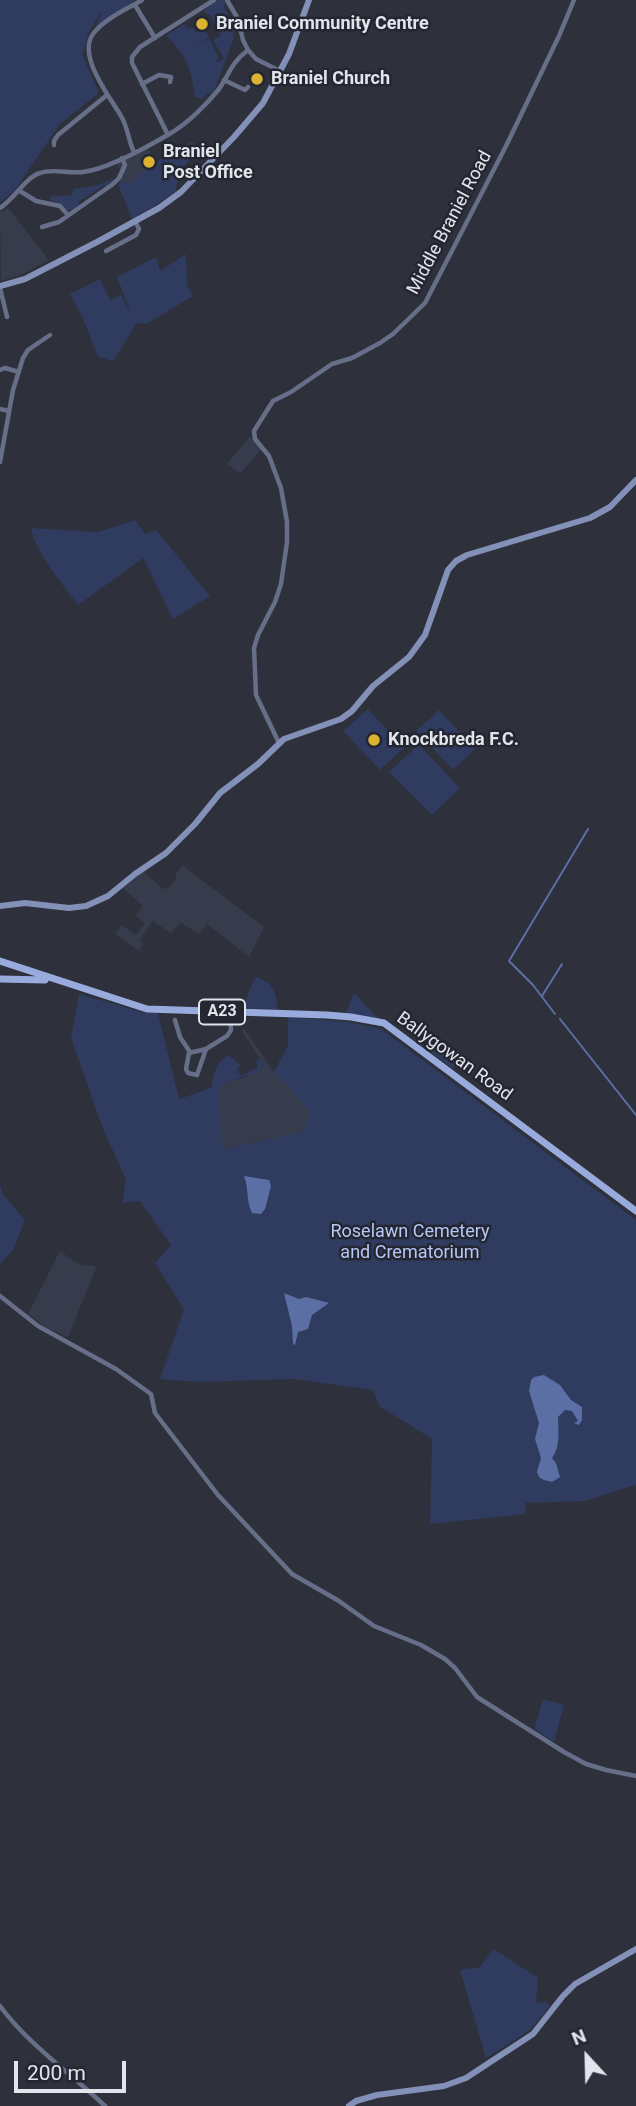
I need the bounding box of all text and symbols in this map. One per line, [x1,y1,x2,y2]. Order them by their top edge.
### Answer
place label: Braniel Community Centre [216,13,429,35]
marker: Braniel Community Centre [194,16,210,32]
place label: Braniel Church [271,68,390,90]
marker: Braniel Church [249,71,265,87]
place label: Braniel Post Office [163,141,253,184]
street label: Middle Braniel Road [403,147,497,299]
marker: Braniel Post Office [141,154,157,170]
place label: Knockbreda F.C. [388,729,519,751]
marker: Knockbreda F.C. [366,732,382,748]
road number: A23 [199,1000,245,1024]
street label: Ballygowan Road [392,1008,516,1106]
park label: Roselawn Cemetery and Crematorium [330,1221,490,1264]
north arrow [552,2022,622,2092]
text: N [568,2024,589,2050]
scale bar [18,2046,130,2090]
text: 200 m [27,2061,86,2085]

